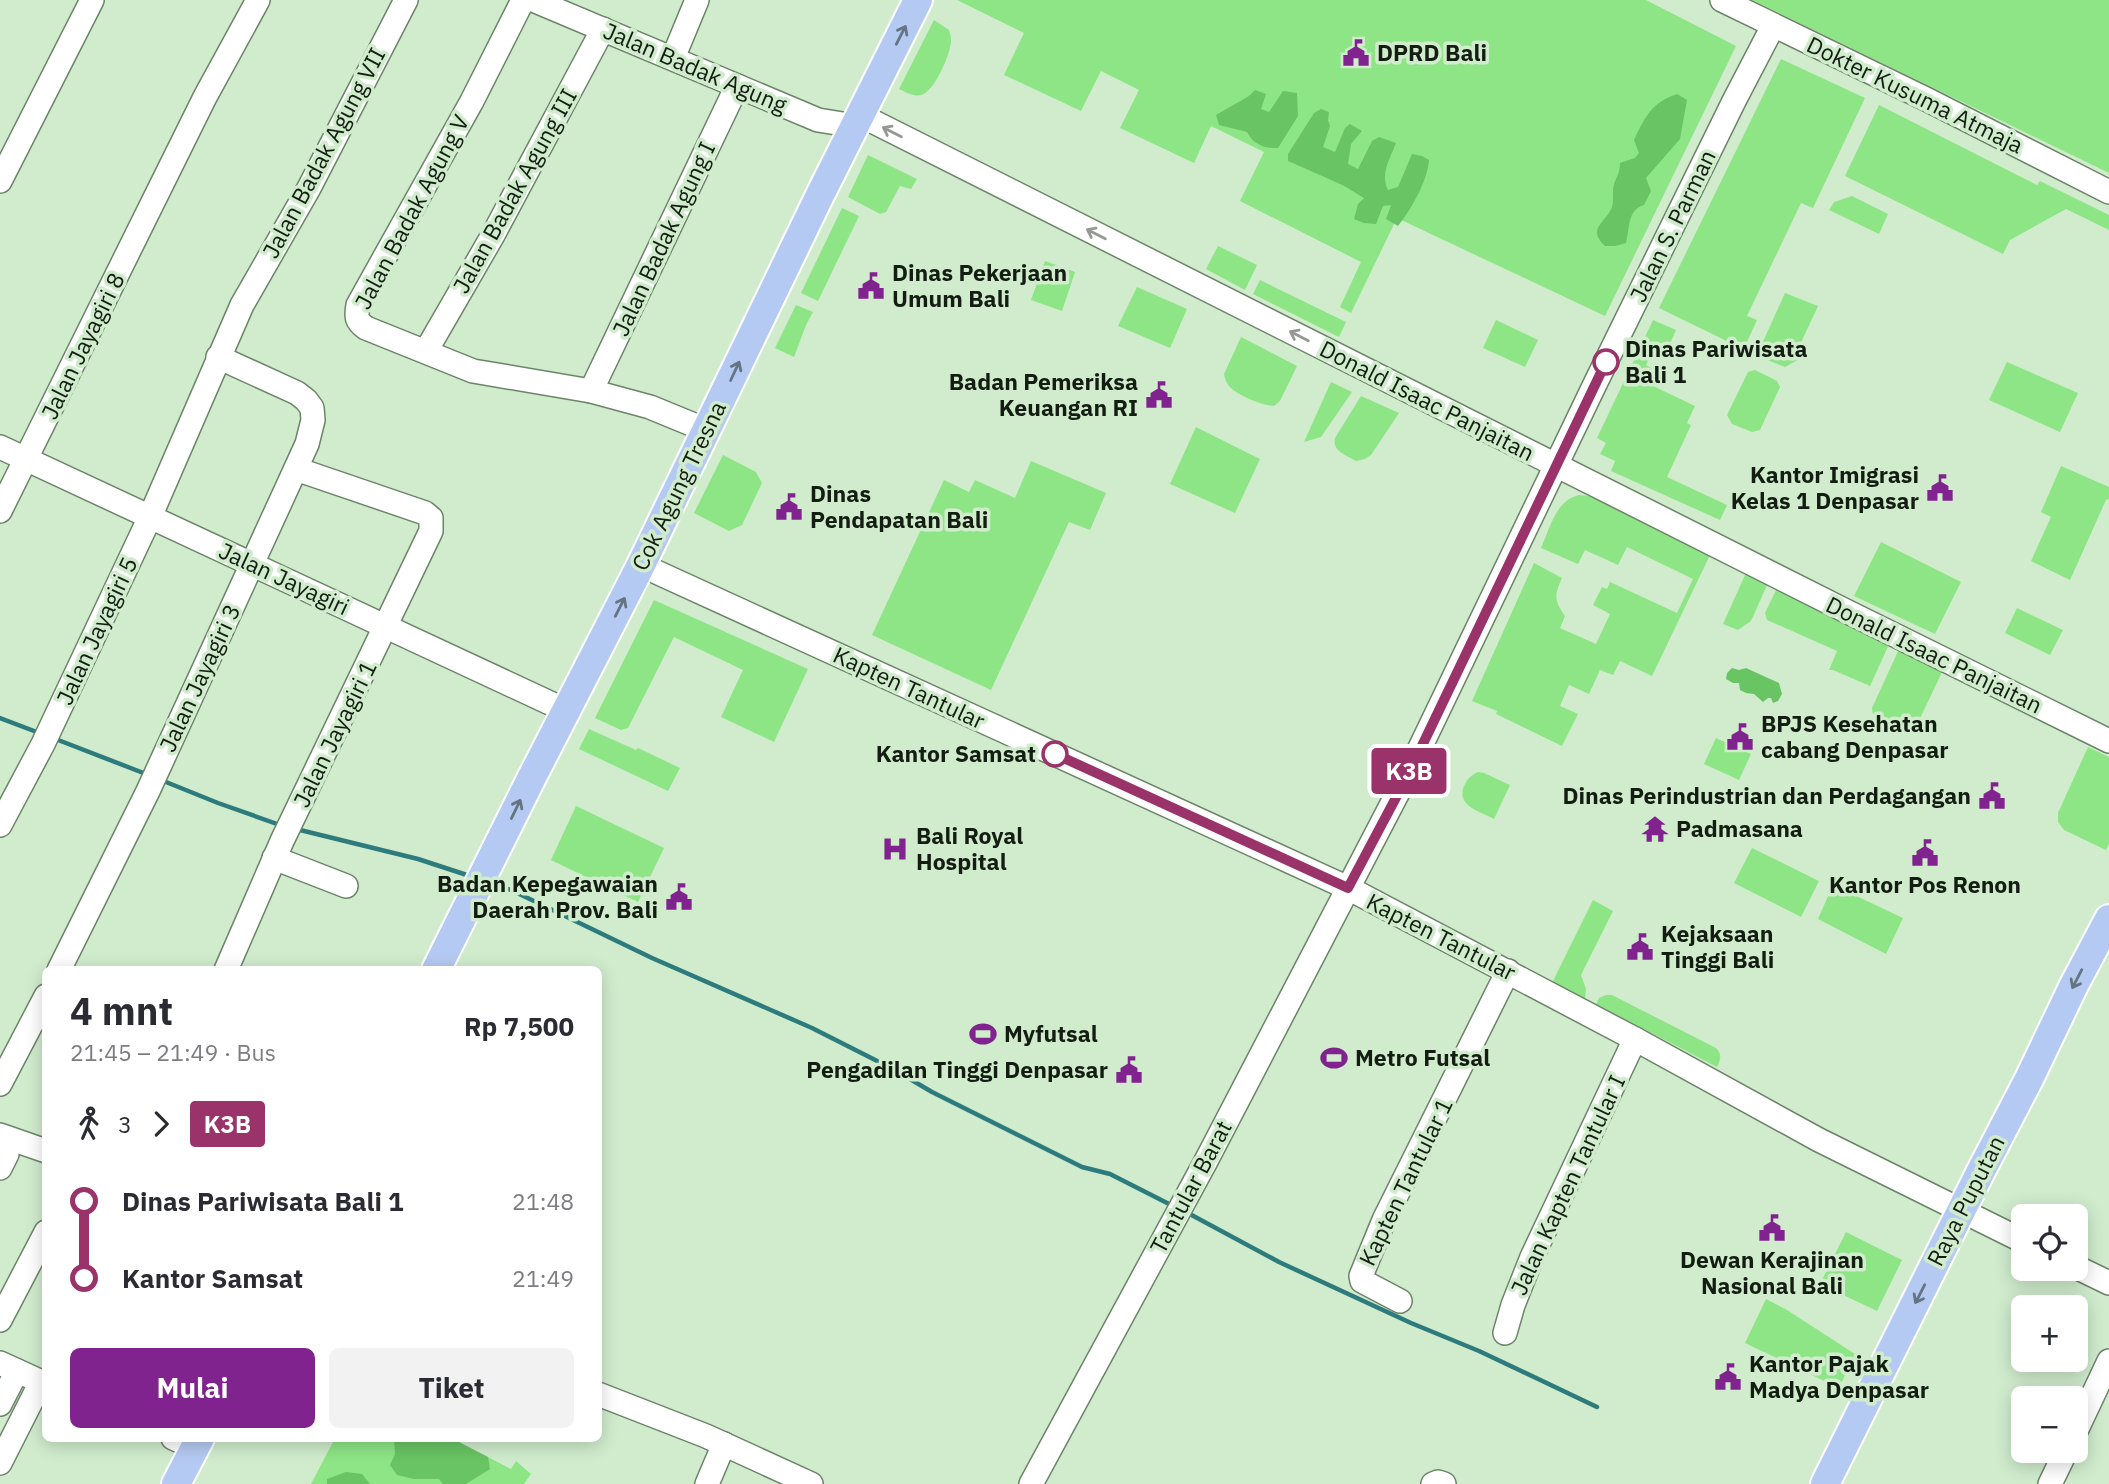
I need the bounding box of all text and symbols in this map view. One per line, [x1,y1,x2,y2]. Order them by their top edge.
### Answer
street label: Jalan Badak Agung [599,15,792,119]
one-way arrow [894,25,908,46]
street label: Dokter Kusuma Atmaja [1802,29,2029,160]
place label: DPRD Bali [1377,37,1487,67]
public building icon: DPRD Bali [1341,38,1371,68]
street label: Jalan Badak Agung VII [255,42,391,263]
street label: Jalan Badak Agung III [445,83,583,298]
street label: Jalan Badak Agung V [347,109,475,314]
one-way arrow [883,124,903,138]
street label: Jalan Badak Agung I [605,137,721,341]
street label: Jalan S. Parman [1622,144,1722,307]
one-way arrow [1086,227,1107,241]
place label: Dinas Pekerjaan Umum Bali [892,257,1067,313]
street label: Jalan Jayagiri 8 [34,267,131,424]
public building icon: Dinas Pekerjaan Umum Bali [856,271,886,301]
one-way arrow [1289,329,1310,343]
street label: Donald Isaac Panjaitan [1315,333,1540,467]
place label: Dinas Pariwisata Bali 1 [1625,333,1807,389]
marker: Dinas Pariwisata Bali 1 [1593,349,1619,375]
one-way arrow [729,361,742,382]
place label: Badan Pemeriksa Keuangan RI [949,366,1138,422]
public building icon: Badan Pemeriksa Keuangan RI [1144,380,1174,410]
street label: Cok Agung Tresna [624,396,732,575]
place label: Kantor Imigrasi Kelas 1 Denpasar [1731,459,1919,515]
public building icon: Kantor Imigrasi Kelas 1 Denpasar [1925,473,1955,503]
place label: Dinas Pendapatan Bali [810,478,988,534]
public building icon: Dinas Pendapatan Bali [774,492,804,522]
street label: Jalan Jayagiri [214,535,354,621]
street label: Jalan Jayagiri 5 [49,552,143,709]
street label: Donald Isaac Panjaitan [1821,589,2047,720]
one-way arrow [613,597,627,618]
street label: Jalan Jayagiri 3 [152,599,246,756]
street label: Kapten Tantular [829,639,991,736]
street label: Jalan Jayagiri 1 [286,655,383,812]
place label: BPJS Kesehatan cabang Denpasar [1761,708,1949,764]
public building icon: BPJS Kesehatan cabang Denpasar [1725,722,1755,752]
place label: Kantor Samsat [876,738,1036,768]
marker: Kantor Samsat [1042,741,1068,767]
line badge: K3B [1369,748,1449,794]
text: K3B [1385,755,1433,787]
place label: Dinas Perindustrian dan Perdagangan [1563,780,1971,810]
public building icon: Dinas Perindustrian dan Perdagangan [1977,781,2007,811]
one-way arrow [510,799,523,820]
place label: Padmasana [1676,813,1803,843]
temple icon: Padmasana [1640,814,1670,844]
place label: Bali Royal Hospital [916,820,1023,876]
hospital icon: Bali Royal Hospital [880,834,910,864]
public building icon: Kantor Pos Renon [1910,838,1940,868]
place label: Badan Kepegawaian Daerah Prov. Bali [437,868,658,924]
place label: Kantor Pos Renon [1829,869,2021,899]
public building icon: Badan Kepegawaian Daerah Prov. Bali [664,882,694,912]
street label: Kapten Tantular [1362,886,1522,987]
place label: Kejaksaan Tinggi Bali [1661,918,1774,974]
public building icon: Kejaksaan Tinggi Bali [1625,932,1655,962]
one-way arrow [2070,969,2084,989]
text: 4 mnt [70,986,173,1035]
text: Rp 7,500 [464,1009,574,1043]
place label: Myfutsal [1004,1018,1098,1048]
sports icon: Myfutsal [968,1019,998,1049]
text: 21:45 – 21:49 · Bus [70,1037,276,1067]
place label: Metro Futsal [1355,1042,1490,1072]
sports icon: Metro Futsal [1319,1043,1349,1073]
place label: Pengadilan Tinggi Denpasar [806,1054,1108,1084]
public building icon: Pengadilan Tinggi Denpasar [1114,1055,1144,1085]
street label: Jalan Kapten Tantular I [1503,1070,1631,1299]
street label: Kapten Tantular 1 [1351,1093,1459,1270]
icon: walk [70,1105,108,1143]
icon: forward [142,1105,180,1143]
text: K3B [204,1108,251,1140]
text: 3 [118,1109,132,1139]
street label: Tantular Barat [1142,1115,1238,1258]
street label: Raya Puputan [1919,1130,2011,1271]
text: Dinas Pariwisata Bali 1 [122,1184,404,1218]
text: 21:48 [512,1186,574,1216]
map controls [2011,1204,2088,1463]
button: locate [2011,1204,2088,1281]
public building icon: Dewan Kerajinan Nasional Bali [1757,1213,1787,1243]
place label: Dewan Kerajinan Nasional Bali [1680,1244,1864,1300]
text: Kantor Samsat [122,1261,303,1295]
text: 21:49 [512,1263,574,1293]
one-way arrow [1912,1283,1926,1304]
button: + [2011,1295,2088,1372]
button: Mulai [70,1348,315,1428]
button: Tiket [329,1348,574,1428]
place label: Kantor Pajak Madya Denpasar [1749,1348,1929,1404]
public building icon: Kantor Pajak Madya Denpasar [1713,1362,1743,1392]
button: − [2011,1386,2088,1463]

